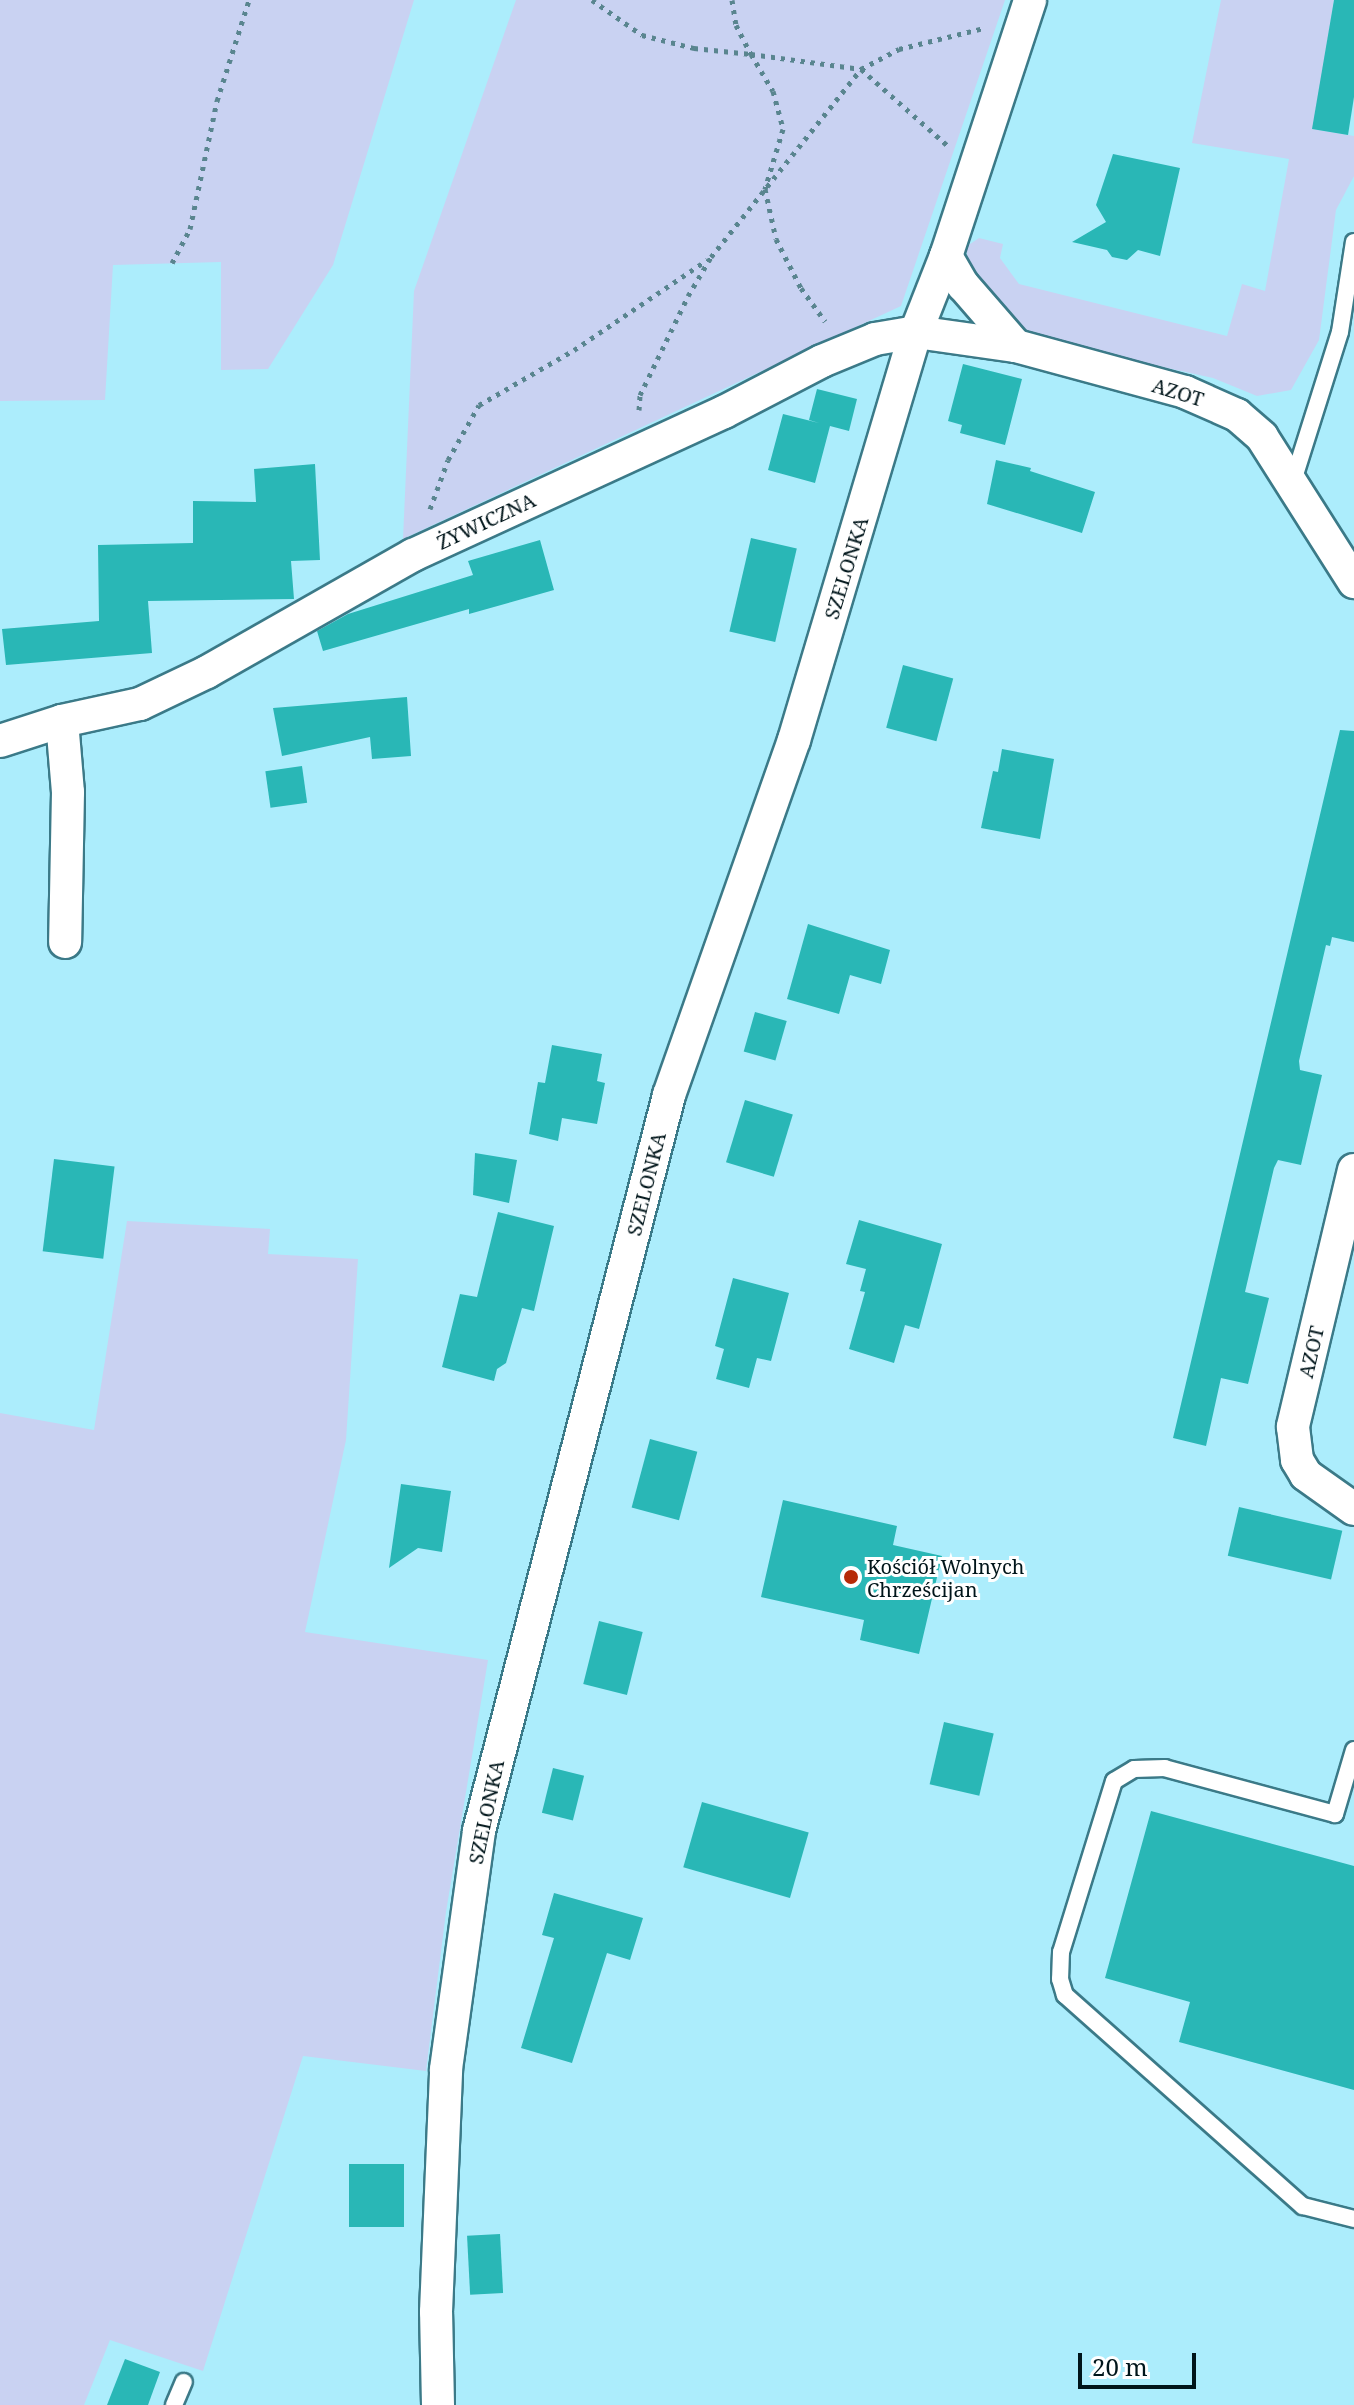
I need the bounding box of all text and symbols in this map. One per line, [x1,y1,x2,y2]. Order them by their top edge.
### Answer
street label: AZOT [1149,373,1207,411]
street label: ŻYWICZNA [433,488,539,554]
street label: SZELONKA [819,514,873,622]
street label: SZELONKA [622,1130,670,1238]
street label: AZOT [1293,1324,1329,1380]
place label: Kościół Wolnych Chrześcijan [867,1554,1024,1601]
marker: Kościół Wolnych Chrześcijan [842,1568,860,1586]
street label: SZELONKA [463,1758,509,1866]
scale bar [1082,2337,1200,2387]
text: 20 m [1092,2350,1148,2383]

